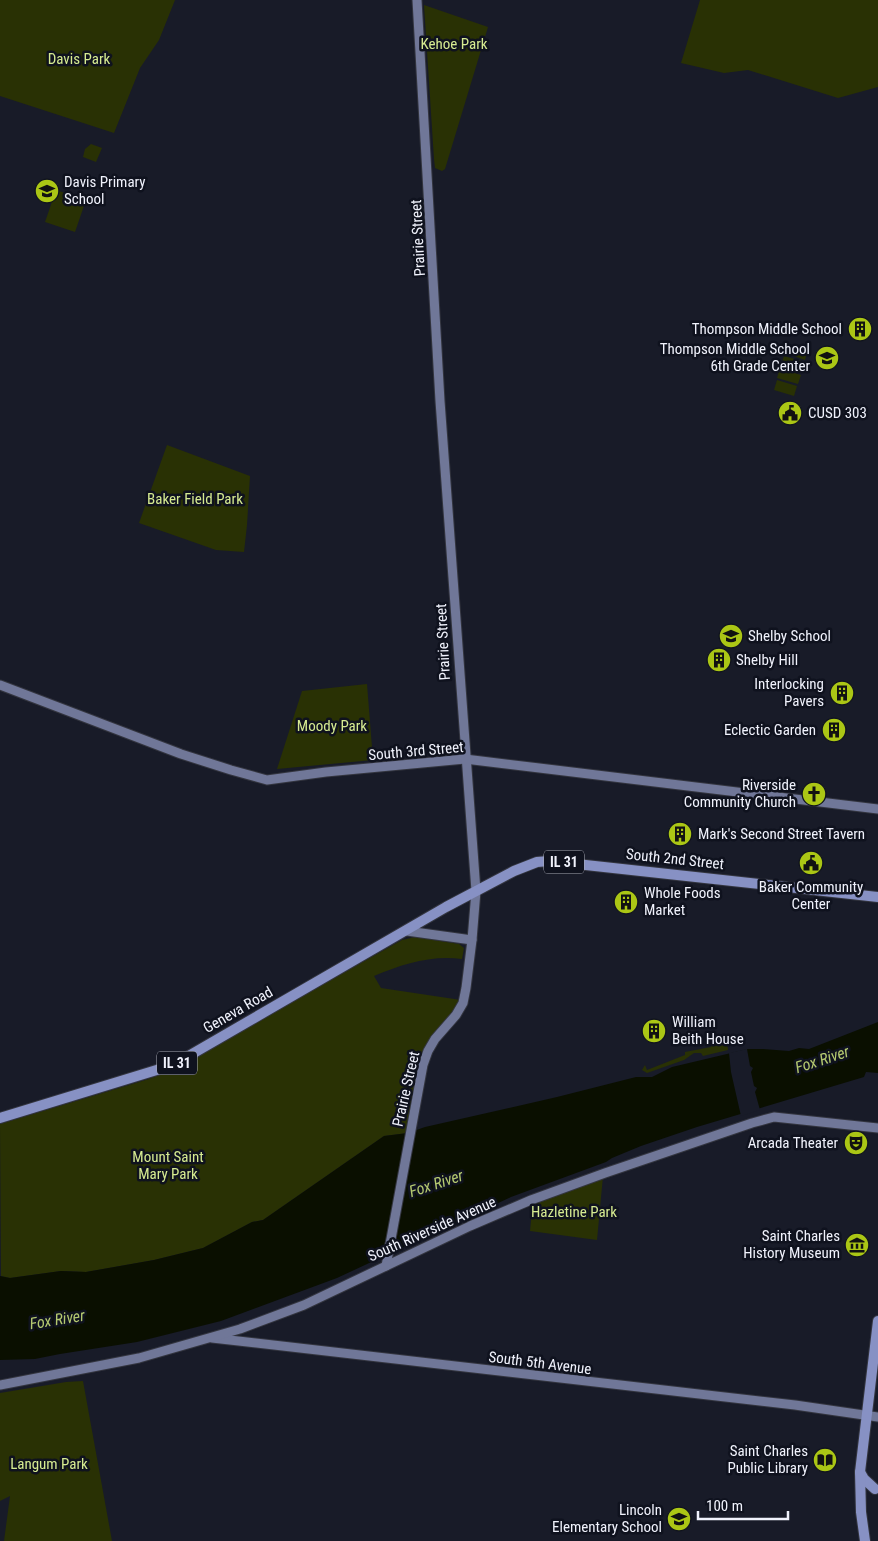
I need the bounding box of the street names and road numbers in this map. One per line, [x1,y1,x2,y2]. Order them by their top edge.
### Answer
street label: Prairie Street [407,199,429,277]
street label: Prairie Street [432,603,454,681]
street label: South 3rd Street [368,738,464,764]
street label: South 2nd Street [625,845,725,873]
road number: IL 31 [544,850,584,874]
street label: Geneva Road [200,983,276,1037]
street label: Prairie Street [389,1050,423,1128]
road number: IL 31 [157,1052,197,1074]
street label: South Riverside Avenue [365,1193,499,1265]
street label: South 5th Avenue [488,1348,592,1378]

